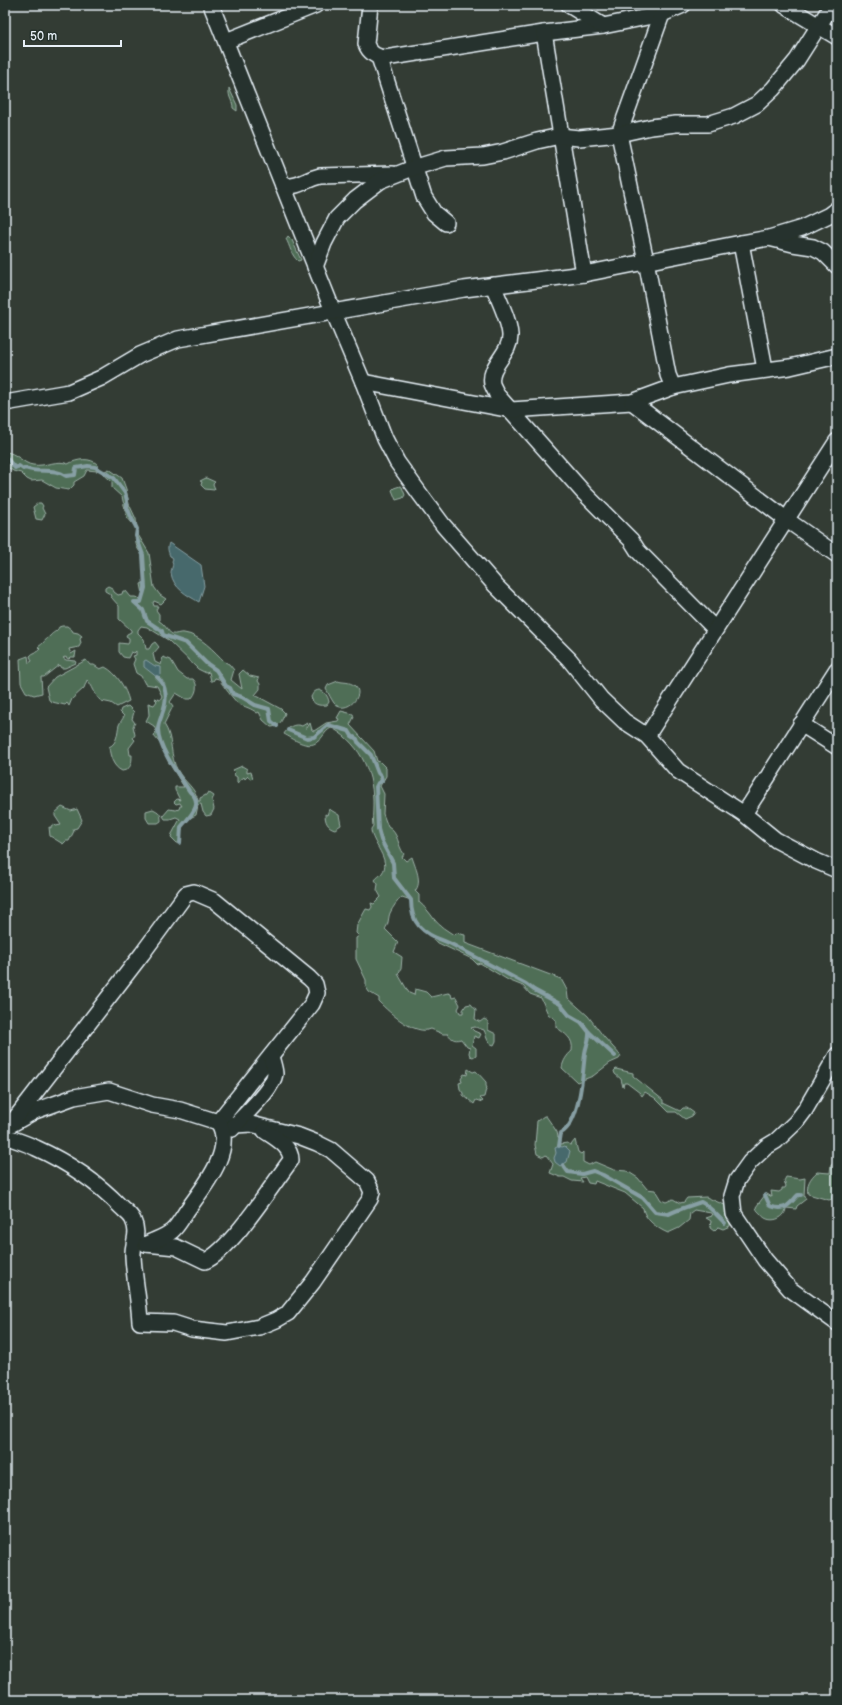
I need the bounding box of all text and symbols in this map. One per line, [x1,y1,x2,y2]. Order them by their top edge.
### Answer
scale bar [24,22,121,48]
text: 50 m [30,29,57,44]

